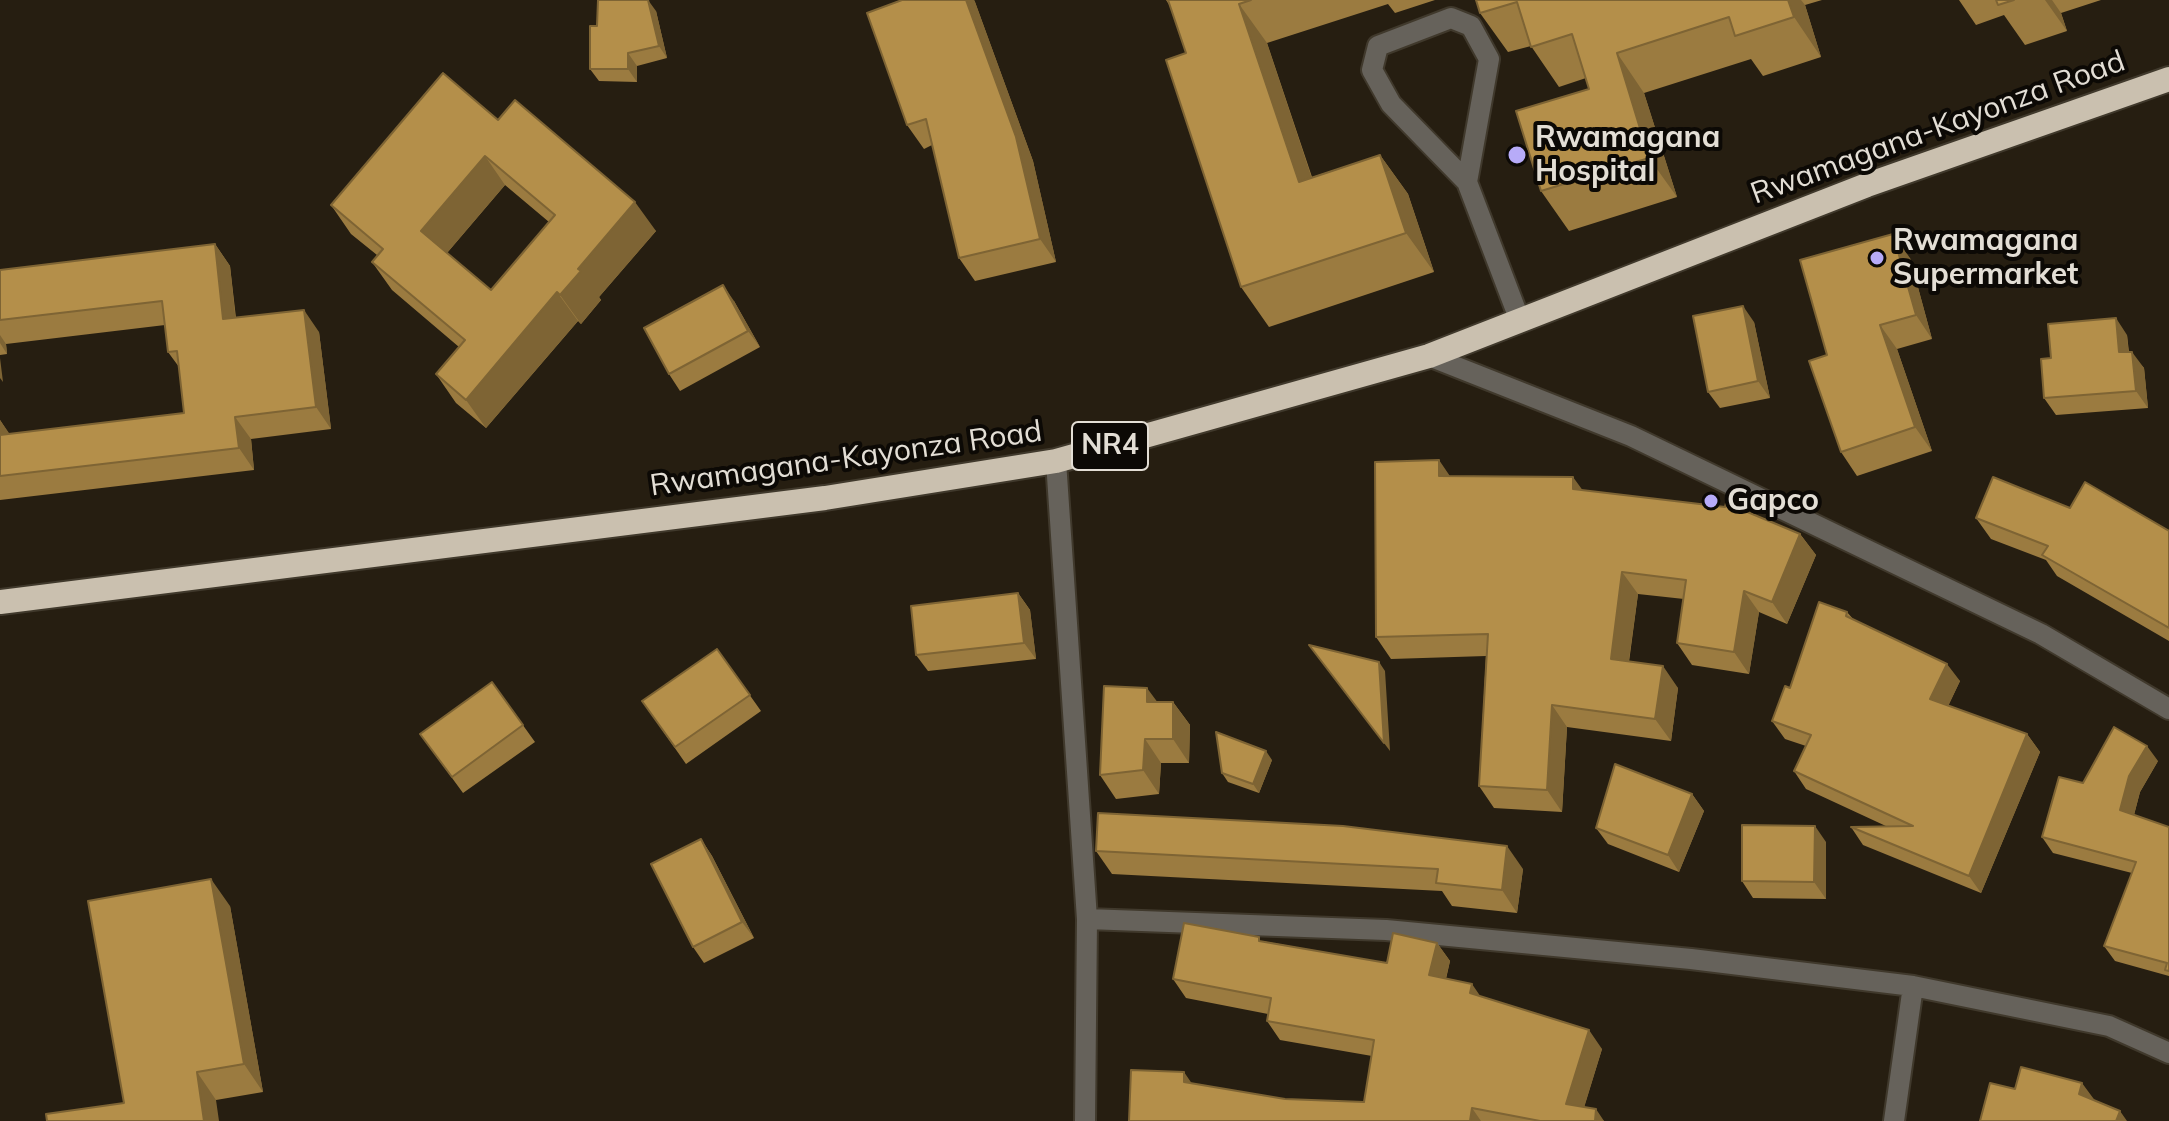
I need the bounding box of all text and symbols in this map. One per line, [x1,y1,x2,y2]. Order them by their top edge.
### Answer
street label: Rwamagana-Kayonza Road [1746,43,2130,213]
place label: Rwamagana Hospital [1535,120,1720,190]
marker: Rwamagana Hospital [1506,144,1528,166]
place label: Rwamagana Supermarket [1893,223,2078,294]
marker: Rwamagana Supermarket [1868,249,1886,267]
street label: Rwamagana-Kayonza Road [648,414,1044,504]
road number: NR4 [1072,422,1148,470]
place label: Gapco [1727,483,1819,519]
marker: Gapco [1702,492,1720,510]

